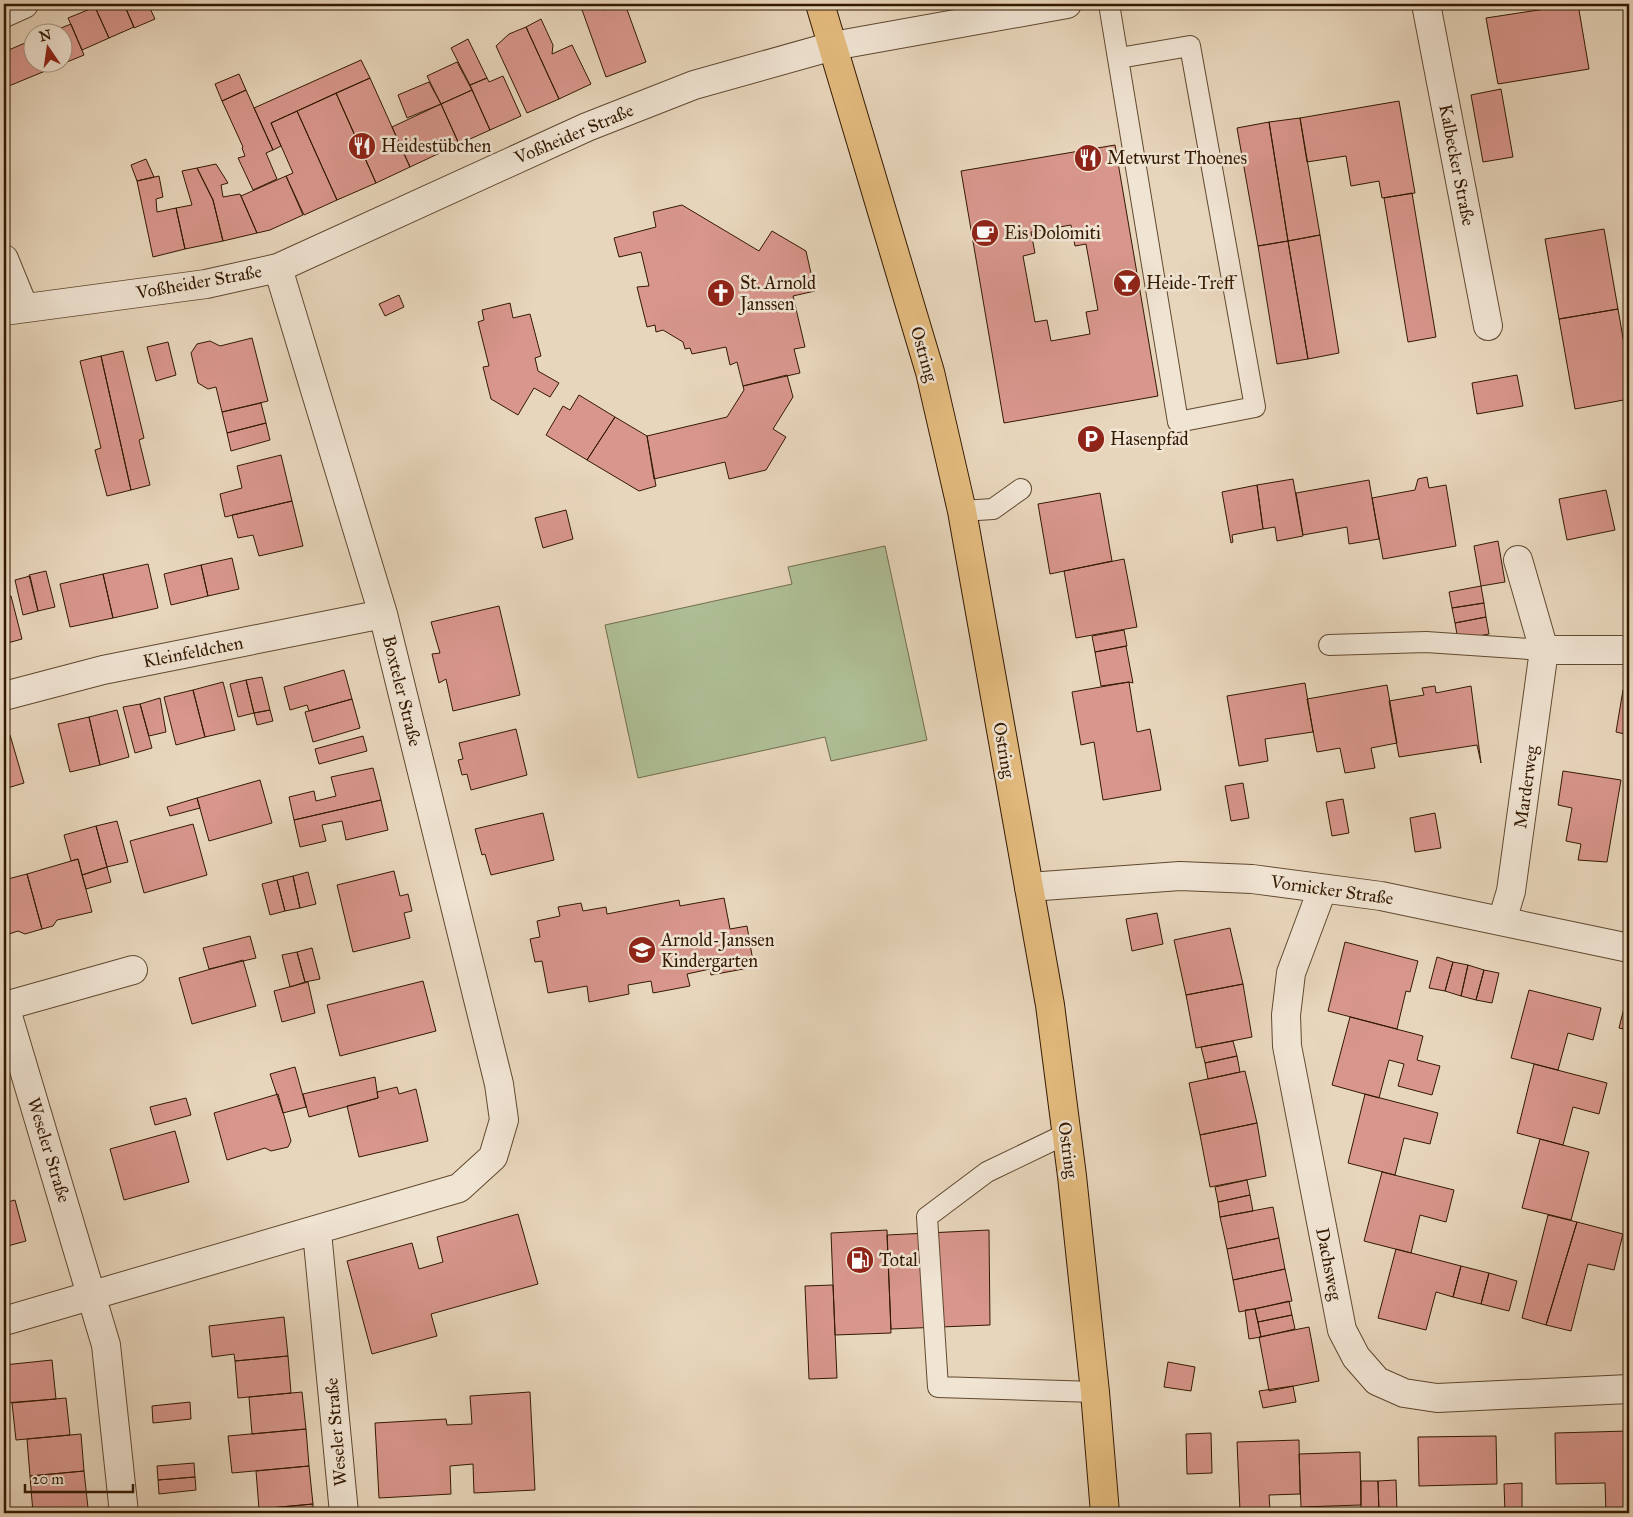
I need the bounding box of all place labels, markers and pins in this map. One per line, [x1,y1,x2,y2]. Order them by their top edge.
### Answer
restaurant icon: Heidestübchen [347,131,377,161]
place label: Heidestübchen [381,135,492,157]
restaurant icon: Metwurst Thoenes [1073,143,1103,173]
place label: Metwurst Thoenes [1107,147,1247,169]
cafe icon: Eis Dolomiti [970,218,1000,248]
place label: Eis Dolomiti [1004,222,1101,244]
bar icon: Heide-Treff [1112,268,1142,298]
place label: St. Arnold Janssen [738,272,816,316]
place label: Heide-Treff [1146,272,1238,294]
church icon: St. Arnold Janssen [706,278,736,308]
parking icon: Hasenpfad [1076,424,1106,454]
place label: Hasenpfad [1110,428,1189,450]
place label: Arnold-Janssen Kindergarten [660,929,775,973]
school or university icon: Arnold-Janssen Kindergarten [627,935,657,965]
fuel station icon: Total [845,1245,875,1275]
place label: Total [879,1249,918,1271]

